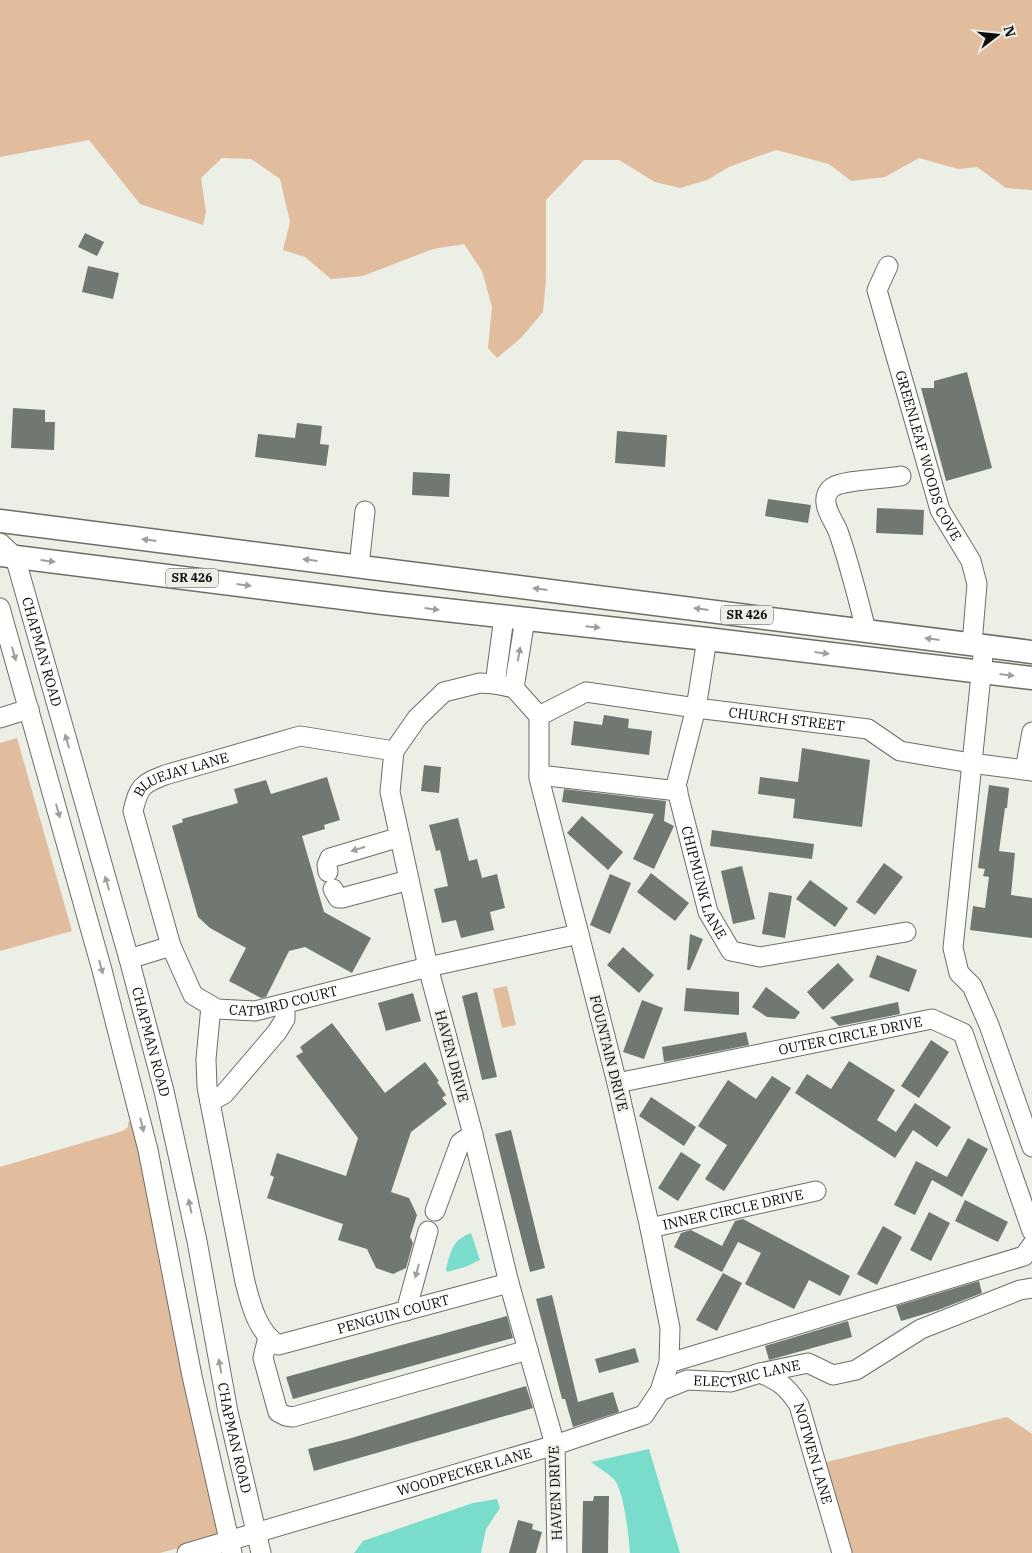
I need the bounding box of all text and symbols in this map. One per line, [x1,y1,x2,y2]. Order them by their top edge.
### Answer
north arrow [972,10,1022,60]
text: N [999,24,1020,39]
street label: GREENLEAF WOODS COVE [891,368,966,544]
one-way arrow [141,536,157,544]
one-way arrow [302,556,318,564]
one-way arrow [41,557,57,565]
road number: SR 426 [166,568,218,588]
one-way arrow [237,581,253,589]
one-way arrow [531,585,547,593]
street label: CHAPMAN ROAD [18,595,66,709]
one-way arrow [424,605,440,613]
one-way arrow [693,605,709,613]
road number: SR 426 [721,606,773,624]
one-way arrow [585,623,601,631]
one-way arrow [923,635,939,643]
one-way arrow [516,645,524,661]
one-way arrow [10,647,18,662]
one-way arrow [814,649,830,657]
one-way arrow [999,671,1015,679]
street label: CHURCH STREET [728,703,846,735]
one-way arrow [62,733,70,748]
street label: BLUEJAY LANE [129,748,231,800]
one-way arrow [54,803,62,818]
street label: CHIPMUNK LANE [677,824,731,942]
one-way arrow [350,846,365,854]
one-way arrow [103,876,111,891]
one-way arrow [98,960,106,975]
street label: CATBIRD COURT [228,981,340,1020]
street label: CHAPMAN ROAD [128,985,174,1098]
street label: FOUNTAIN DRIVE [586,993,632,1113]
street label: HAVEN DRIVE [431,1008,473,1104]
street label: OUTER CIRCLE DRIVE [777,1012,924,1059]
one-way arrow [138,1117,146,1132]
street label: INNER CIRCLE DRIVE [661,1185,805,1234]
one-way arrow [186,1199,194,1214]
one-way arrow [413,1263,421,1278]
street label: PENGUIN COURT [335,1290,451,1338]
street label: ELECTRIC LANE [693,1356,802,1391]
one-way arrow [215,1358,223,1374]
street label: CHAPMAN ROAD [214,1381,256,1495]
street label: NOTWEN LANE [790,1401,836,1506]
street label: WOODPECKER LANE [395,1443,534,1500]
street label: HAVEN DRIVE [544,1445,566,1541]

